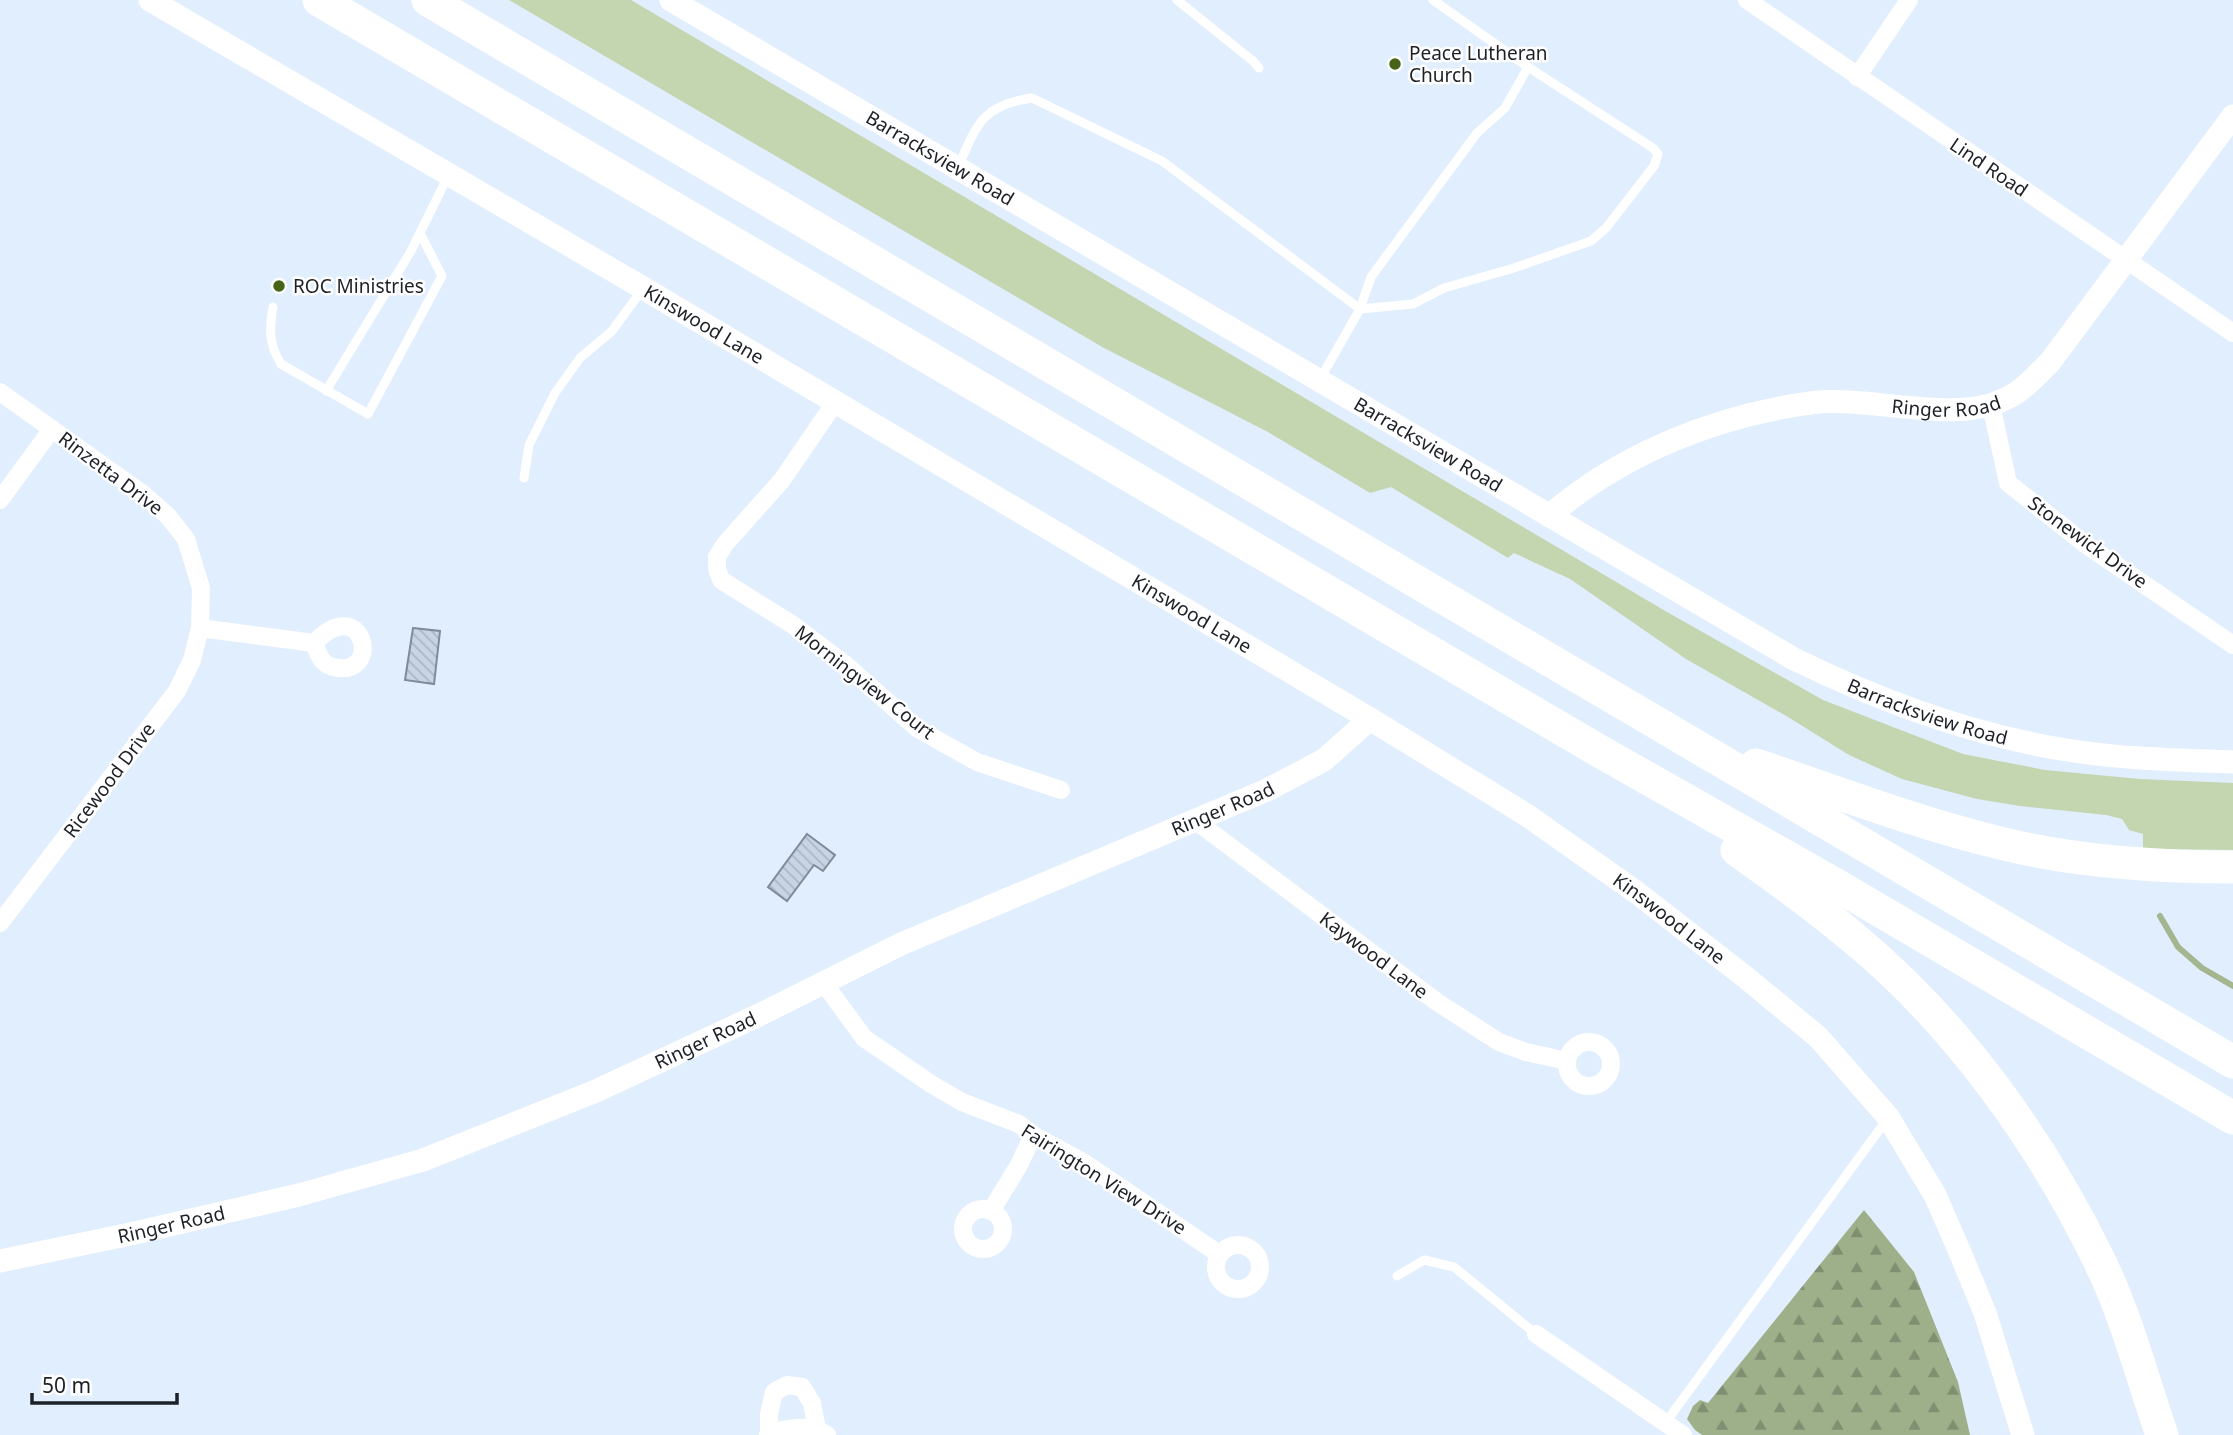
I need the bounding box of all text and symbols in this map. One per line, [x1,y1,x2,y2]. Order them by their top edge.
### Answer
place label: Peace Lutheran Church [1409,40,1548,88]
marker: Peace Lutheran Church [1387,56,1403,72]
street label: Barracksview Road [861,104,1019,212]
street label: Lind Road [1945,131,2033,203]
place label: ROC Ministries [293,273,424,299]
marker: ROC Ministries [271,278,287,294]
street label: Kinswood Lane [639,279,769,370]
street label: Ringer Road [1890,389,2004,423]
street label: Barracksview Road [1349,391,1507,498]
street label: Rinzetta Drive [53,425,169,521]
street label: Stonewick Drive [2023,490,2153,594]
street label: Kinswood Lane [1127,568,1257,659]
street label: Morningview Court [789,619,941,745]
street label: Barracksview Road [1843,672,2010,751]
street label: Ricewood Drive [57,717,161,843]
street label: Ringer Road [1167,775,1279,842]
street label: Kinswood Lane [1608,867,1731,970]
street label: Kaywood Lane [1314,906,1434,1004]
street label: Ringer Road [650,1005,760,1075]
street label: Fairington View Drive [1016,1118,1192,1240]
street label: Ringer Road [115,1200,227,1249]
scale bar [32,1362,177,1406]
text: 50 m [42,1371,91,1399]

